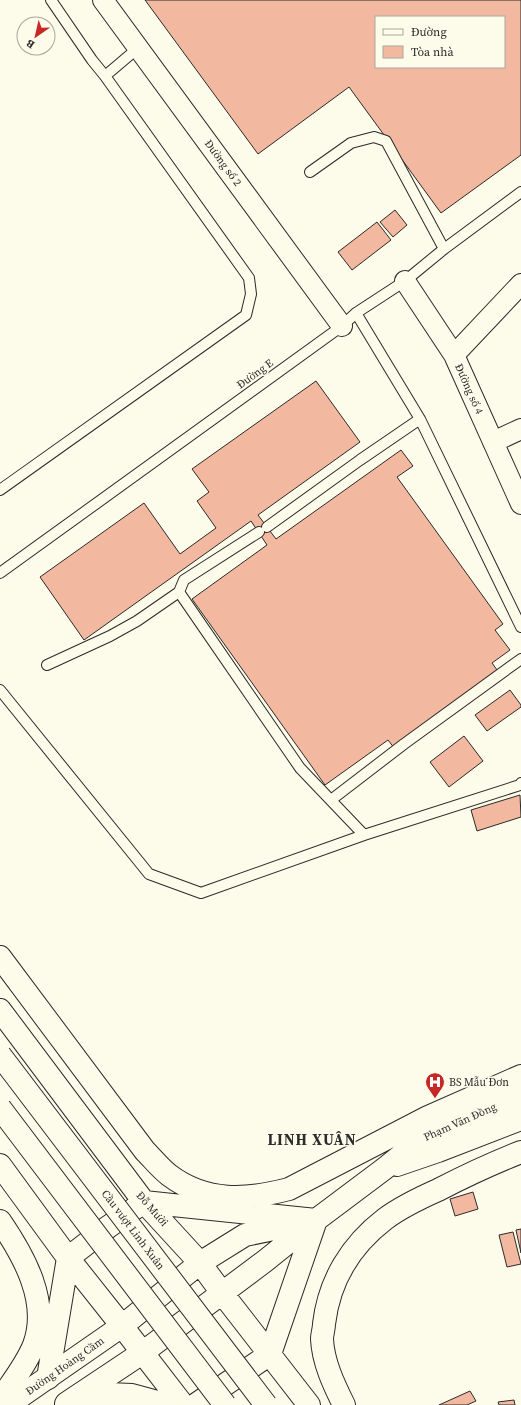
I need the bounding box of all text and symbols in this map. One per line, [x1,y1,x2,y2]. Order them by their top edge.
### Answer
north arrow [16,16,56,56]
legend [375,16,505,68]
text: Đường [411,24,447,40]
text: B [24,36,38,52]
text: Tòa nhà [411,44,454,60]
street label: Đường số 2 [201,137,245,190]
street label: Đường E [234,355,277,392]
street label: Đường số 4 [451,361,487,417]
hospital icon: BS Mẫu Đơn [424,1071,446,1099]
place label: BS Mẫu Đơn [449,1075,509,1090]
street label: Phạm Văn Đồng [421,1099,499,1145]
district label: LINH XUÂN [267,1129,357,1150]
street label: Cầu vượt Linh Xuân [98,1187,168,1273]
street label: Đỗ Mười [133,1188,171,1230]
street label: Đường Hoàng Cầm [23,1333,107,1399]

